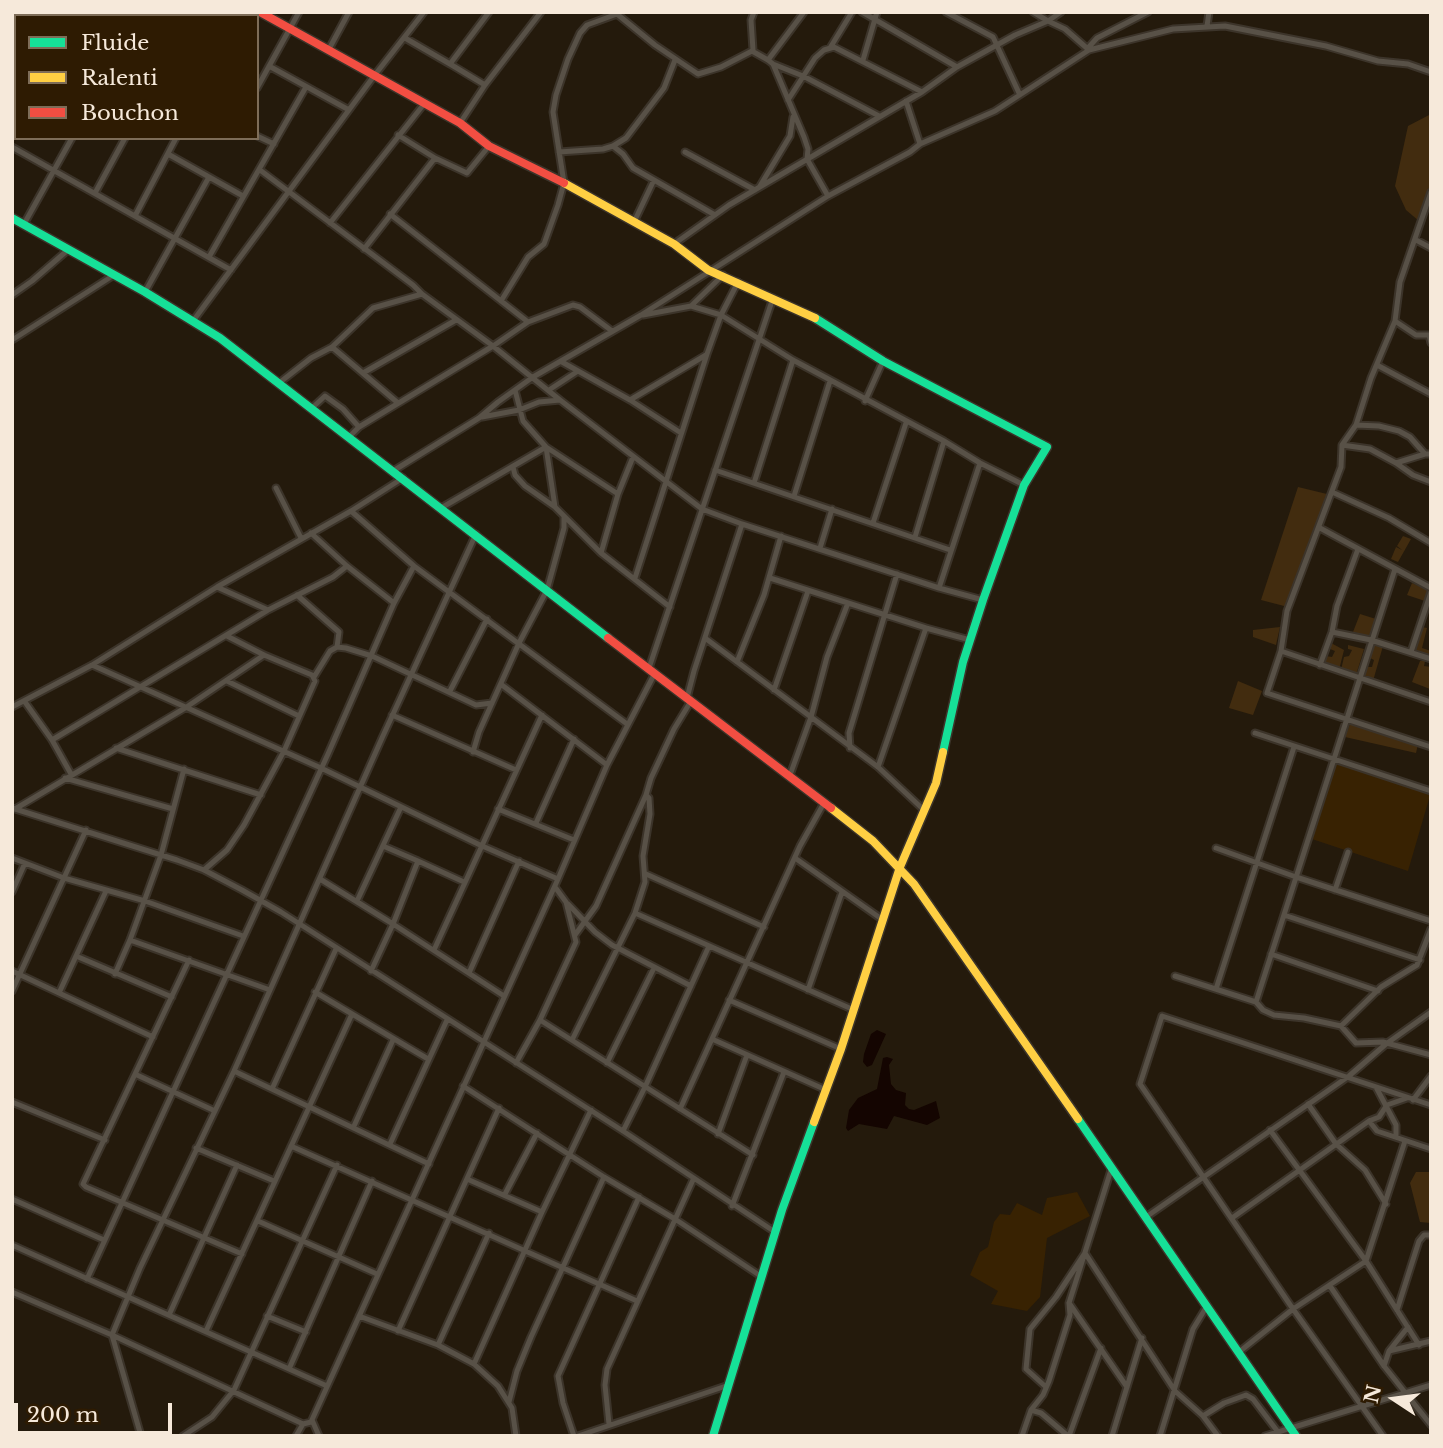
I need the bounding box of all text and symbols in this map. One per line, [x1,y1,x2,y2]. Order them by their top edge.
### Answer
legend [14,14,259,140]
text: Fluide [81,30,149,56]
text: Ralenti [81,65,158,91]
text: Bouchon [81,100,179,126]
north arrow [1359,1364,1429,1434]
text: N [1360,1383,1386,1405]
scale bar [18,1388,175,1432]
text: 200 m [27,1402,98,1428]

